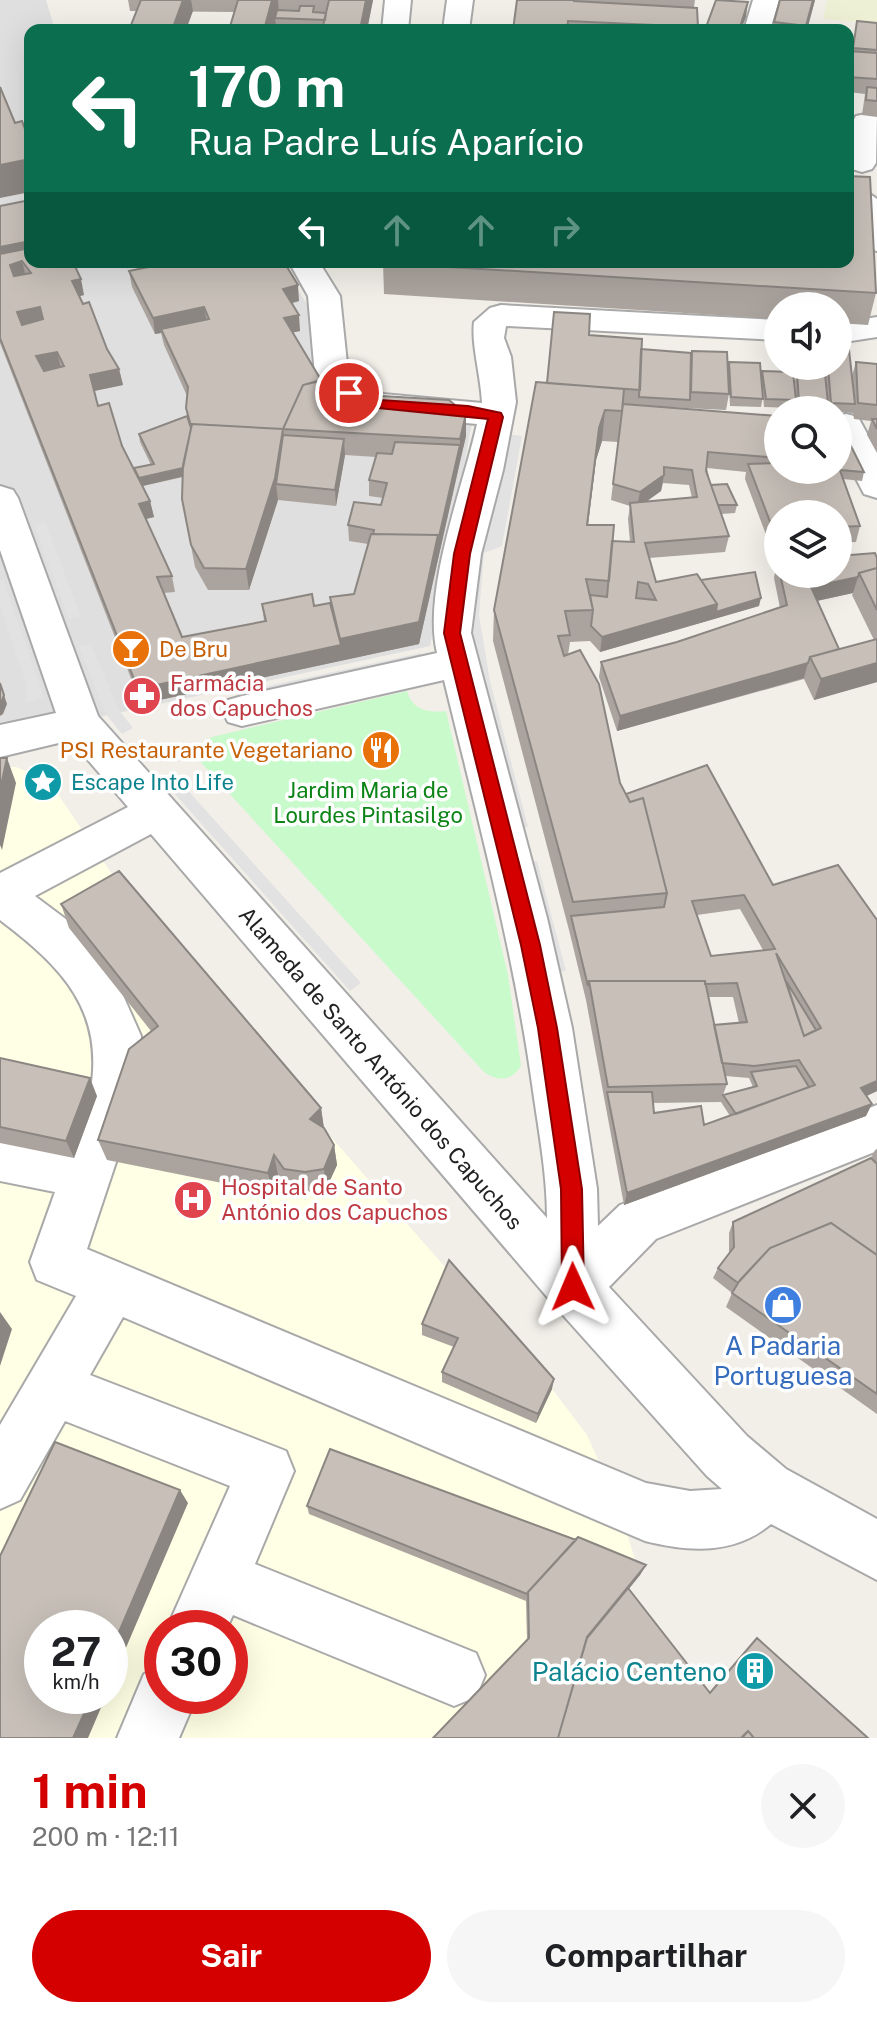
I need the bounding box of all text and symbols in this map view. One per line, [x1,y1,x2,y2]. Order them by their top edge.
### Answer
text: 170 m [188,54,345,120]
icon: left [56,56,160,160]
text: Rua Padre Luís Aparício [188,121,584,163]
icon: left [291,208,335,252]
icon: ahead [375,208,419,252]
icon: ahead [459,208,503,252]
icon: right [543,208,587,252]
map controls [764,292,852,588]
button: sound [764,292,852,380]
pin [315,359,383,427]
icon: arrive [327,371,371,415]
button: search [764,396,852,484]
button: layers [764,500,852,588]
bar icon: De Bru [110,628,152,670]
place label: De Bru [159,636,228,662]
place label: Farmácia dos Capuchos [170,670,313,721]
pharmacy icon: Farmácia dos Capuchos [121,675,163,717]
restaurant icon: PSI Restaurante Vegetariano [360,729,402,771]
place label: PSI Restaurante Vegetariano [60,737,353,763]
place icon: Escape Into Life [22,761,64,803]
place label: Escape Into Life [71,769,234,795]
park label: Jardim Maria de Lourdes Pintasilgo [273,777,463,828]
street label: Alameda de Santo António dos Capuchos [234,901,528,1235]
place label: Hospital de Santo António dos Capuchos [221,1174,448,1225]
hospital icon: Hospital de Santo António dos Capuchos [172,1179,214,1221]
position arrow [531,1245,615,1329]
shop icon: A Padaria Portuguesa [762,1284,804,1326]
place label: A Padaria Portuguesa [714,1330,852,1391]
speed limit sign: 30 [144,1610,248,1714]
text: 27 [51,1628,101,1675]
building icon: Palácio Centeno [734,1650,776,1692]
place label: Palácio Centeno [532,1656,727,1687]
text: km/h [52,1670,100,1694]
text: 1 min [32,1762,148,1819]
button: close [761,1764,845,1848]
text: 200 m · 12:11 [32,1821,180,1852]
button: Sair [32,1910,431,2002]
button: Compartilhar [447,1910,845,2002]

